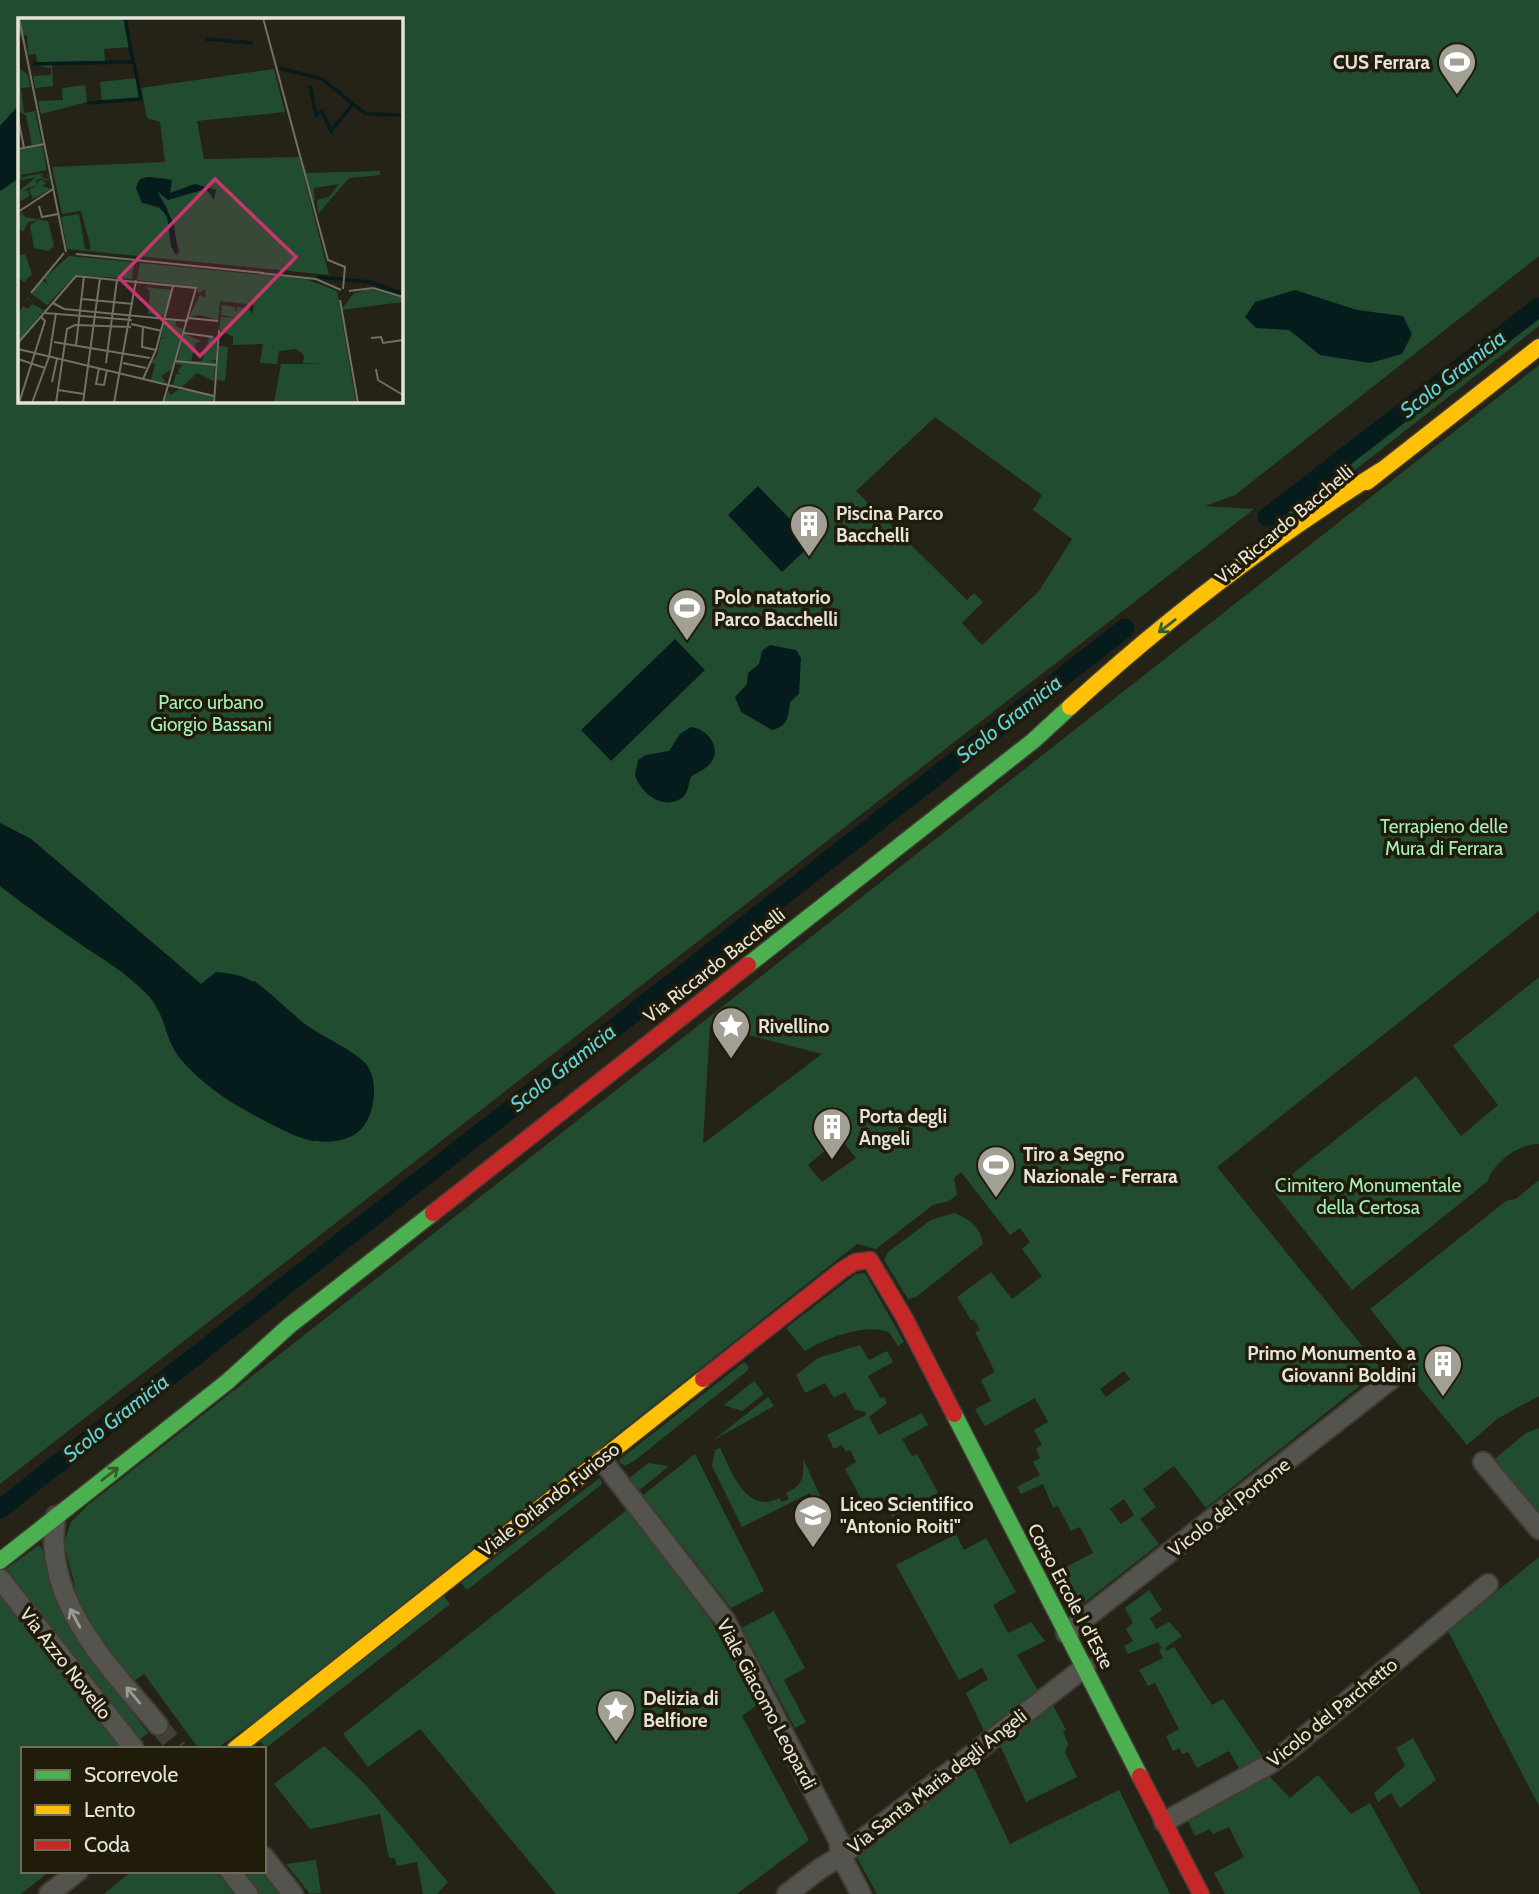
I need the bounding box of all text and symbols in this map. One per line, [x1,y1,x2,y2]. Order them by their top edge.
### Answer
inset map [18,18,402,402]
sports icon: CUS Ferrara [1436,41,1478,96]
place label: CUS Ferrara [1333,51,1431,74]
water label: Scolo Gramicia [1395,325,1510,423]
street label: Via Riccardo Bacchelli [1211,460,1358,589]
place label: Piscina Parco Bacchelli [836,502,943,547]
building icon: Piscina Parco Bacchelli [788,503,830,558]
place label: Polo natatorio Parco Bacchelli [714,586,838,631]
sports icon: Polo natatorio Parco Bacchelli [666,587,708,642]
one-way arrow [1158,618,1176,634]
water label: Scolo Gramicia [951,670,1066,768]
park label: Parco urbano Giorgio Bassani [150,691,272,736]
park label: Terrapieno delle Mura di Ferrara [1380,815,1508,860]
street label: Via Riccardo Bacchelli [639,903,790,1028]
place icon: Rivellino [710,1005,752,1060]
place label: Rivellino [758,1015,829,1038]
water label: Scolo Gramicia [505,1019,620,1117]
place label: Porta degli Angeli [859,1105,947,1150]
building icon: Porta degli Angeli [811,1106,853,1161]
place label: Tiro a Segno Nazionale - Ferrara [1023,1143,1178,1188]
sports icon: Tiro a Segno Nazionale - Ferrara [975,1144,1017,1199]
park label: Cimitero Monumentale della Certosa [1275,1174,1461,1219]
place label: Primo Monumento a Giovanni Boldini [1247,1342,1417,1387]
building icon: Primo Monumento a Giovanni Boldini [1422,1343,1464,1398]
water label: Scolo Gramicia [58,1369,173,1467]
street label: Viale Orlando Furioso [474,1437,624,1561]
street label: Vicolo del Portone [1164,1453,1295,1562]
one-way arrow [100,1467,119,1482]
place label: Liceo Scientifico "Antonio Roiti" [840,1493,974,1538]
school or university icon: Liceo Scientifico "Antonio Roiti" [792,1494,834,1549]
street label: Corso Ercole I d'Este [1023,1520,1119,1673]
street label: Via Azzo Novello [15,1603,116,1724]
one-way arrow [68,1608,82,1628]
street label: Viale Giacomo Leopardi [712,1615,821,1793]
street label: Vicolo del Parchetto [1263,1653,1402,1772]
one-way arrow [125,1686,141,1704]
place label: Delizia di Belfiore [643,1687,719,1732]
place icon: Delizia di Belfiore [595,1688,637,1743]
street label: Via Santa Maria degli Angeli [843,1704,1031,1858]
legend [21,1747,266,1873]
text: Scorrevole [84,1762,178,1787]
text: Lento [84,1797,135,1822]
text: Coda [84,1832,130,1857]

